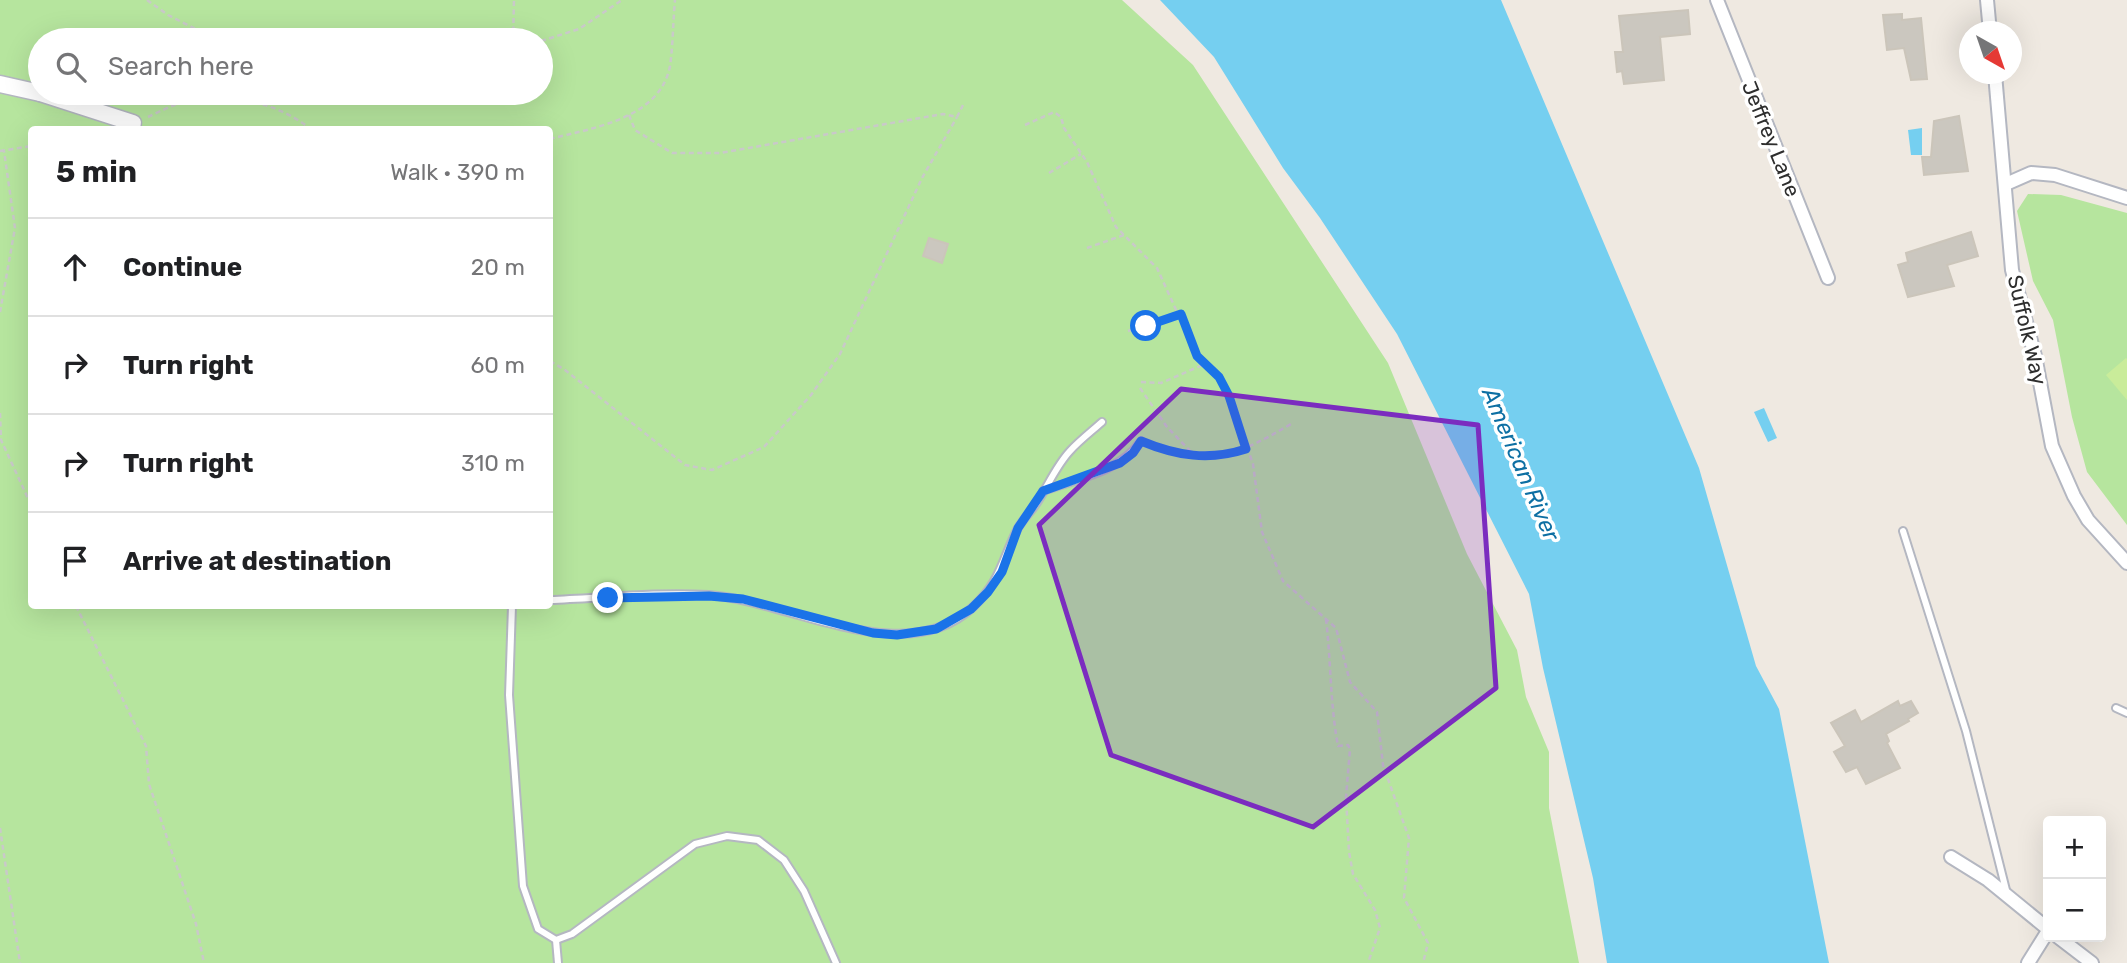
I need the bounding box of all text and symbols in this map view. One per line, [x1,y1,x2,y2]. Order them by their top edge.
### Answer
north arrow [1959,21,2022,84]
search box [28,28,553,105]
icon: search [52,48,90,86]
text: Search here [108,51,254,82]
street label: Jeffrey Lane [1737,77,1806,200]
text: 5 min [56,154,137,190]
text: Walk · 390 m [390,158,525,186]
icon: ahead [56,248,94,286]
text: Continue [123,252,242,283]
text: 20 m [471,253,525,281]
street label: Suffolk Way [2003,273,2052,388]
route start [1130,310,1161,341]
icon: right [56,346,94,384]
text: Turn right [123,350,253,381]
text: 60 m [470,351,525,379]
water label: American River [1476,382,1566,546]
icon: right [56,444,94,482]
text: Turn right [123,448,253,479]
text: 310 m [461,449,525,477]
icon: arrive [56,542,94,580]
text: Arrive at destination [123,546,391,577]
route end [592,582,623,613]
map controls [2043,816,2106,942]
button: + [2043,816,2106,879]
button: − [2043,879,2106,942]

